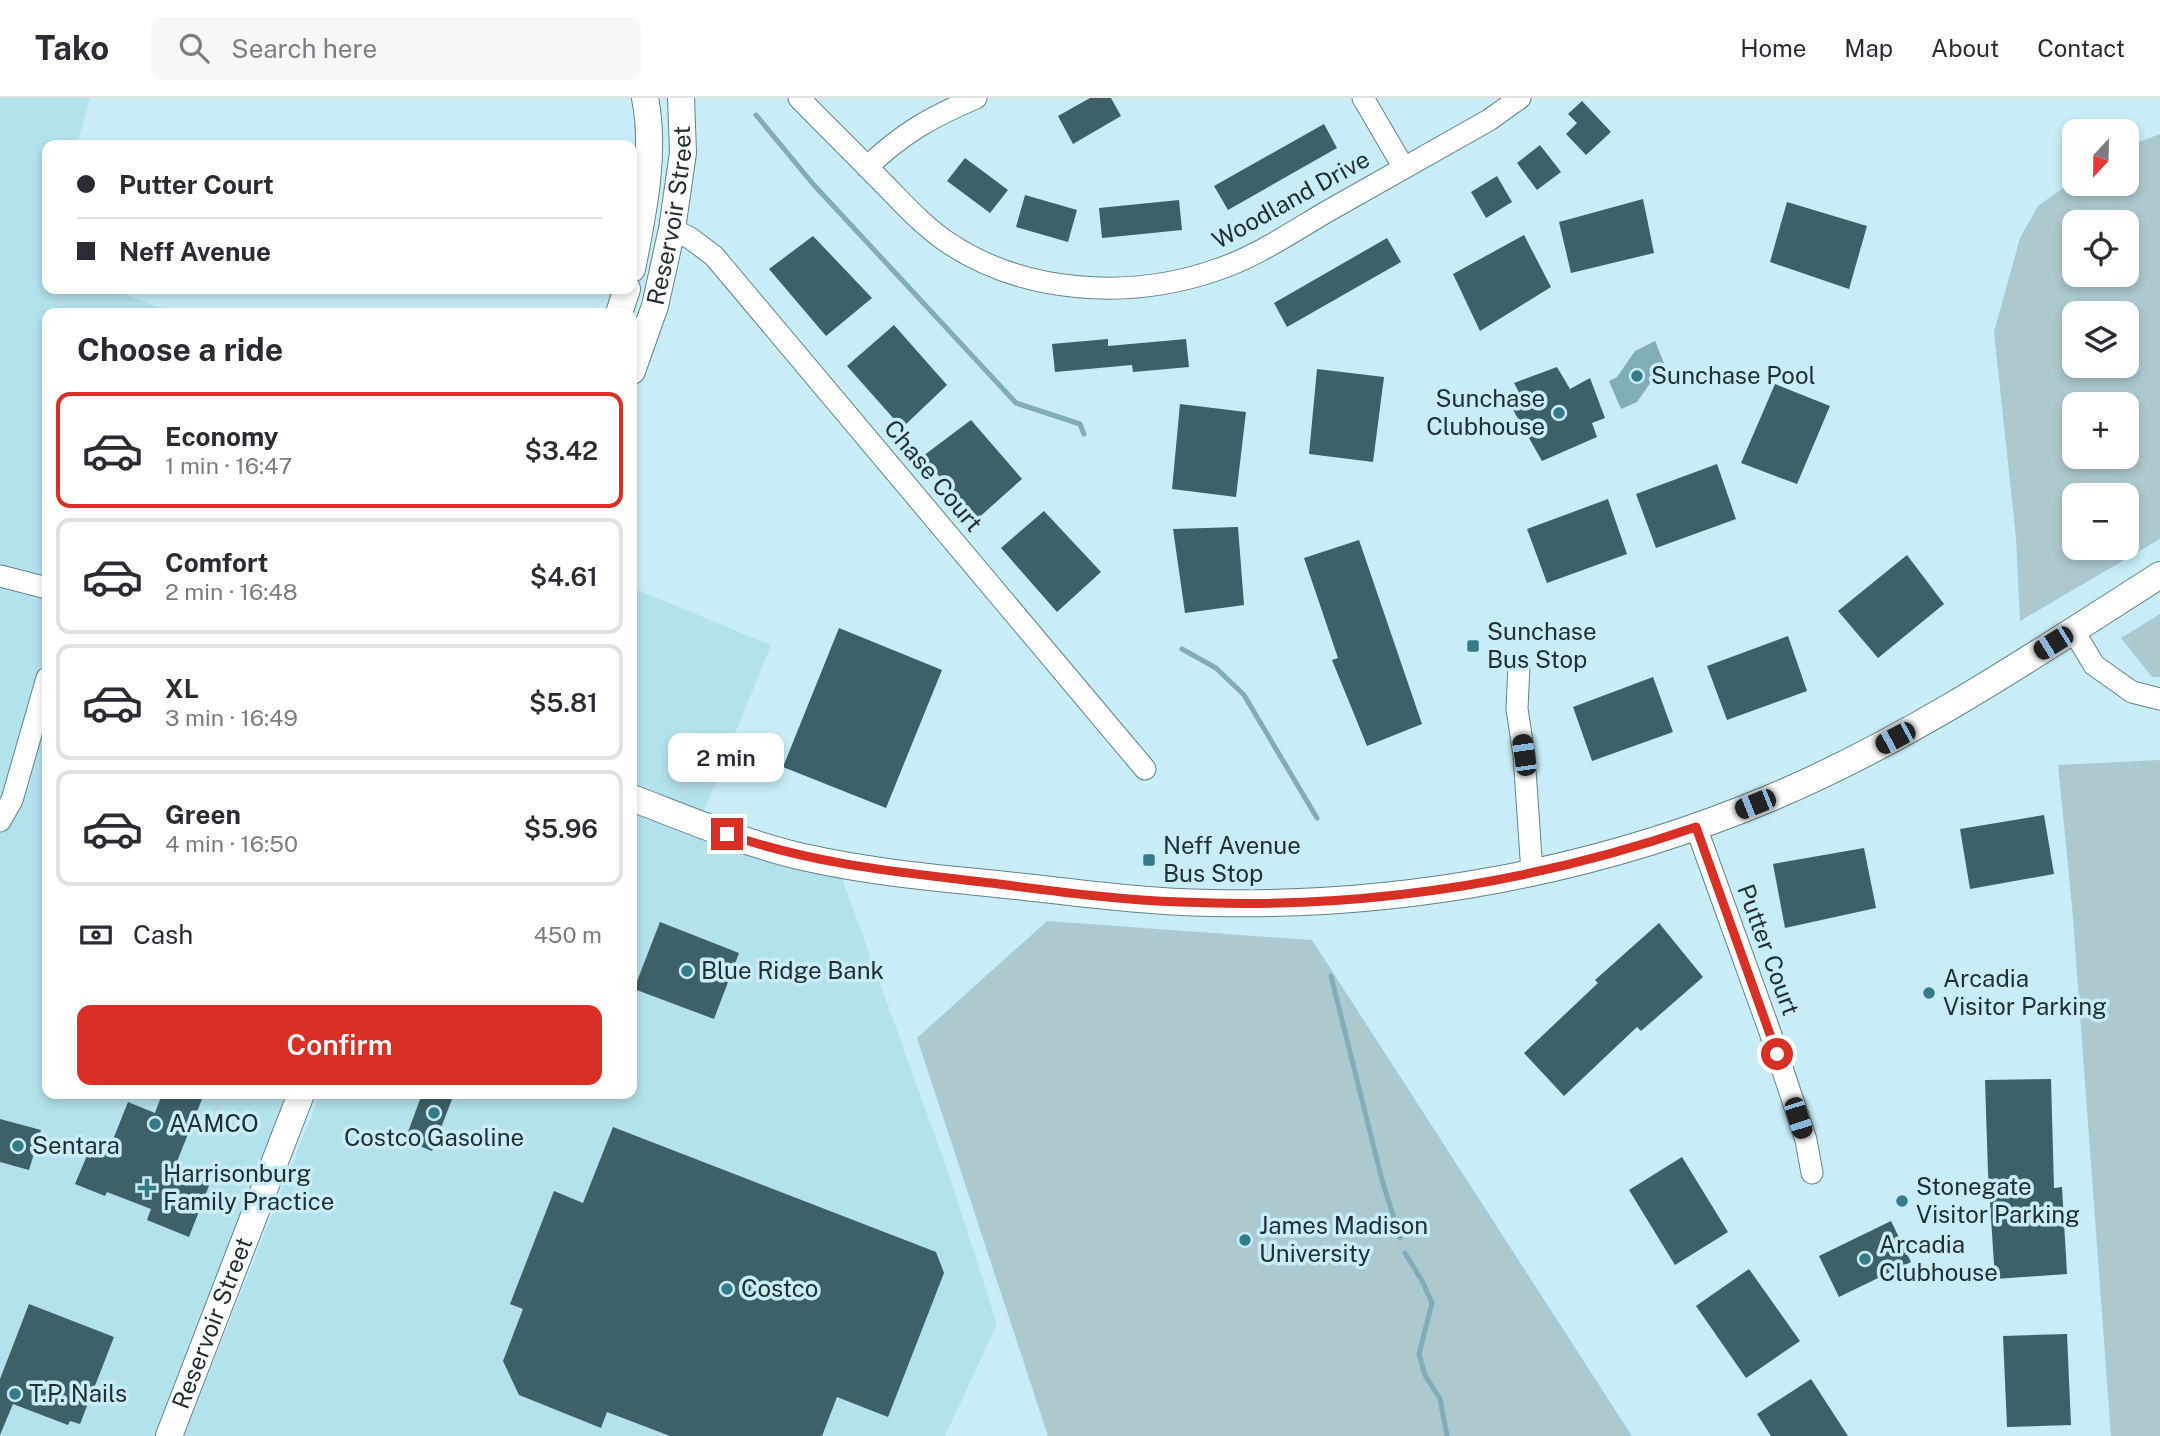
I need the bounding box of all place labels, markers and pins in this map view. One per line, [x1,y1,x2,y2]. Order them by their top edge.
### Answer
place label: Sunchase Pool [1651,361,1816,389]
marker: Sunchase Pool [1629,368,1645,384]
place label: Sunchase Clubhouse [1426,384,1545,440]
marker: Sunchase Clubhouse [1551,405,1567,421]
place label: Sunchase Bus Stop [1487,617,1597,673]
marker: Sunchase Bus Stop [1465,638,1481,654]
place label: Neff Avenue Bus Stop [1163,831,1301,887]
marker: Neff Avenue Bus Stop [1141,852,1157,868]
place label: Blue Ridge Bank [701,956,884,984]
marker: Blue Ridge Bank [679,963,695,979]
place label: Arcadia Visitor Parking [1943,964,2107,1020]
marker: Arcadia Visitor Parking [1921,985,1937,1001]
marker: Costco Gasoline [426,1105,442,1121]
place label: AAMCO [169,1109,259,1137]
marker: AAMCO [147,1116,163,1132]
place label: Costco Gasoline [344,1123,524,1151]
place label: Sentara [32,1131,120,1159]
marker: Sentara [10,1138,26,1154]
place label: Harrisonburg Family Practice [163,1159,334,1215]
place label: Stonegate Visitor Parking [1916,1172,2080,1228]
marker: Harrisonburg Family Practice [137,1178,157,1198]
marker: Stonegate Visitor Parking [1894,1193,1910,1209]
place label: James Madison University [1259,1211,1428,1267]
place label: Arcadia Clubhouse [1879,1230,1998,1286]
marker: James Madison University [1237,1232,1253,1248]
marker: Arcadia Clubhouse [1857,1251,1873,1267]
place label: Costco [741,1274,818,1302]
marker: Costco [719,1281,735,1297]
place label: T.P. Nails [29,1379,127,1407]
marker: T.P. Nails [7,1386,23,1402]

